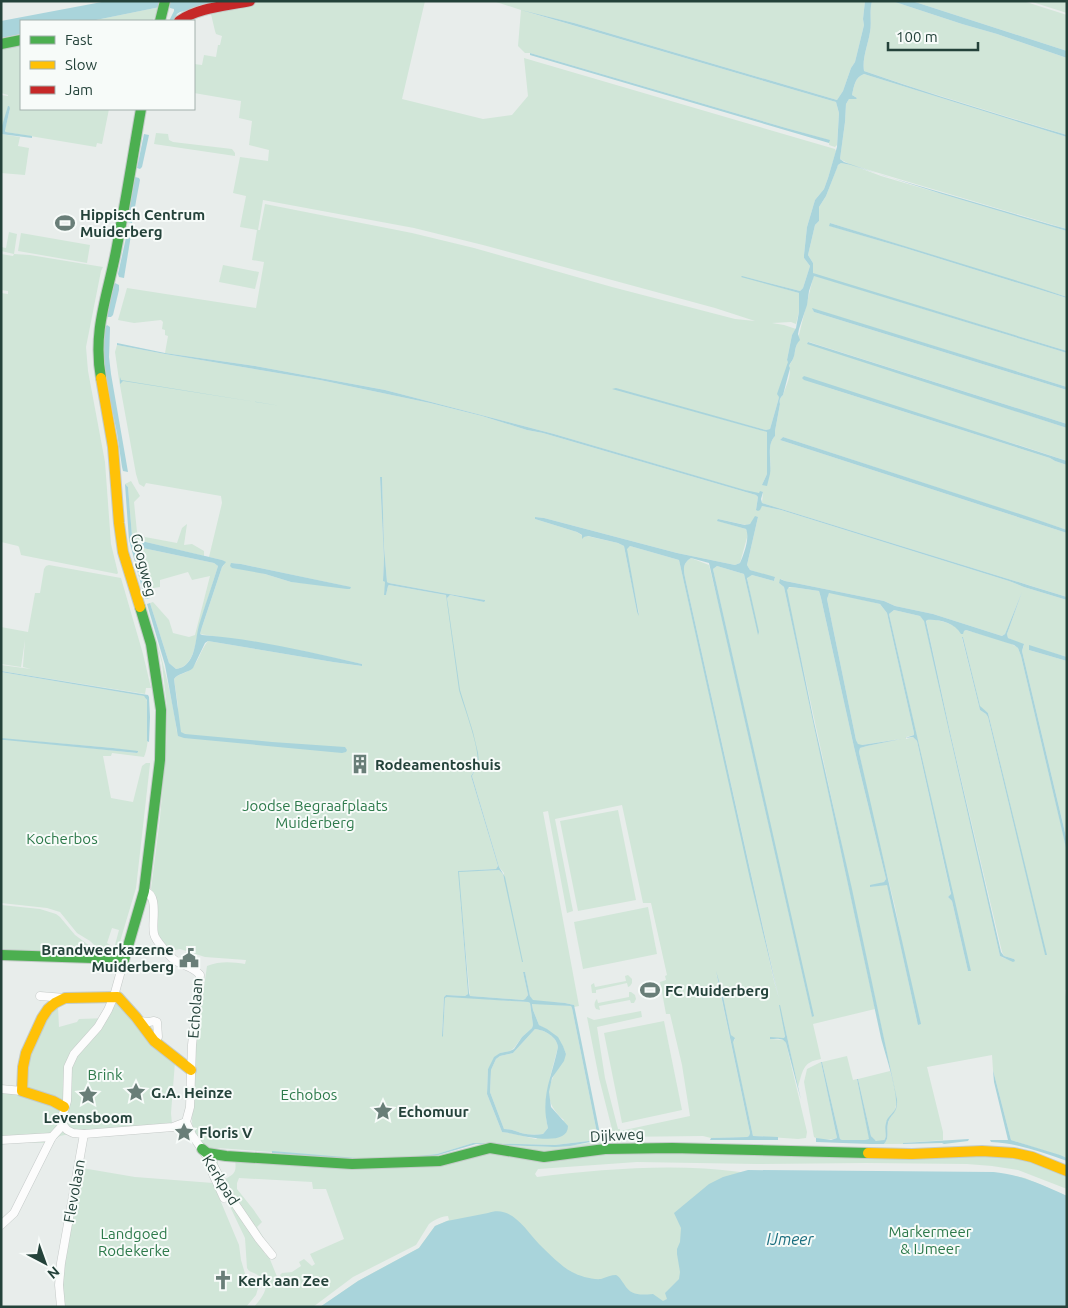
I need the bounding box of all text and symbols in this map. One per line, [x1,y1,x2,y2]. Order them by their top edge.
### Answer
legend [20,20,195,110]
scale bar [888,20,978,52]
text: 100 m [896,28,938,45]
text: Fast [65,31,93,48]
text: Slow [65,56,98,73]
text: Jam [65,81,93,98]
place label: Hippisch Centrum Muiderberg [80,206,205,240]
sports icon: Hippisch Centrum Muiderberg [54,212,76,234]
street label: Googweg [128,532,160,598]
building icon: Rodeamentoshuis [349,753,371,775]
place label: Rodeamentoshuis [375,756,501,773]
park label: Joodse Begraafplaats Muiderberg [242,797,388,831]
park label: Kocherbos [26,830,98,847]
place label: Brandweerkazerne Muiderberg [41,941,174,975]
public building icon: Brandweerkazerne Muiderberg [178,947,200,969]
street label: Echolaan [184,977,206,1039]
sports icon: FC Muiderberg [639,979,661,1001]
place label: FC Muiderberg [665,982,769,999]
park label: Brink [88,1066,123,1083]
place icon: G.A. Heinze [125,1081,147,1103]
place icon: Levensboom [77,1084,99,1106]
place label: G.A. Heinze [151,1084,232,1101]
park label: Echobos [281,1086,337,1103]
place icon: Echomuur [372,1100,394,1122]
place label: Echomuur [398,1103,469,1120]
place label: Levensboom [43,1109,133,1126]
place icon: Floris V [173,1121,195,1143]
place label: Floris V [199,1124,253,1141]
street label: Dijkweg [590,1125,644,1145]
street label: Kerkpad [199,1152,243,1208]
street label: Flevolaan [60,1158,88,1224]
park label: Markermeer & IJmeer [889,1223,972,1257]
park label: Landgoed Rodekerke [98,1225,170,1259]
water label: IJmeer [766,1230,814,1248]
north arrow [20,1238,70,1288]
text: N [44,1263,63,1282]
church icon: Kerk aan Zee [212,1269,234,1291]
place label: Kerk aan Zee [238,1272,329,1289]

